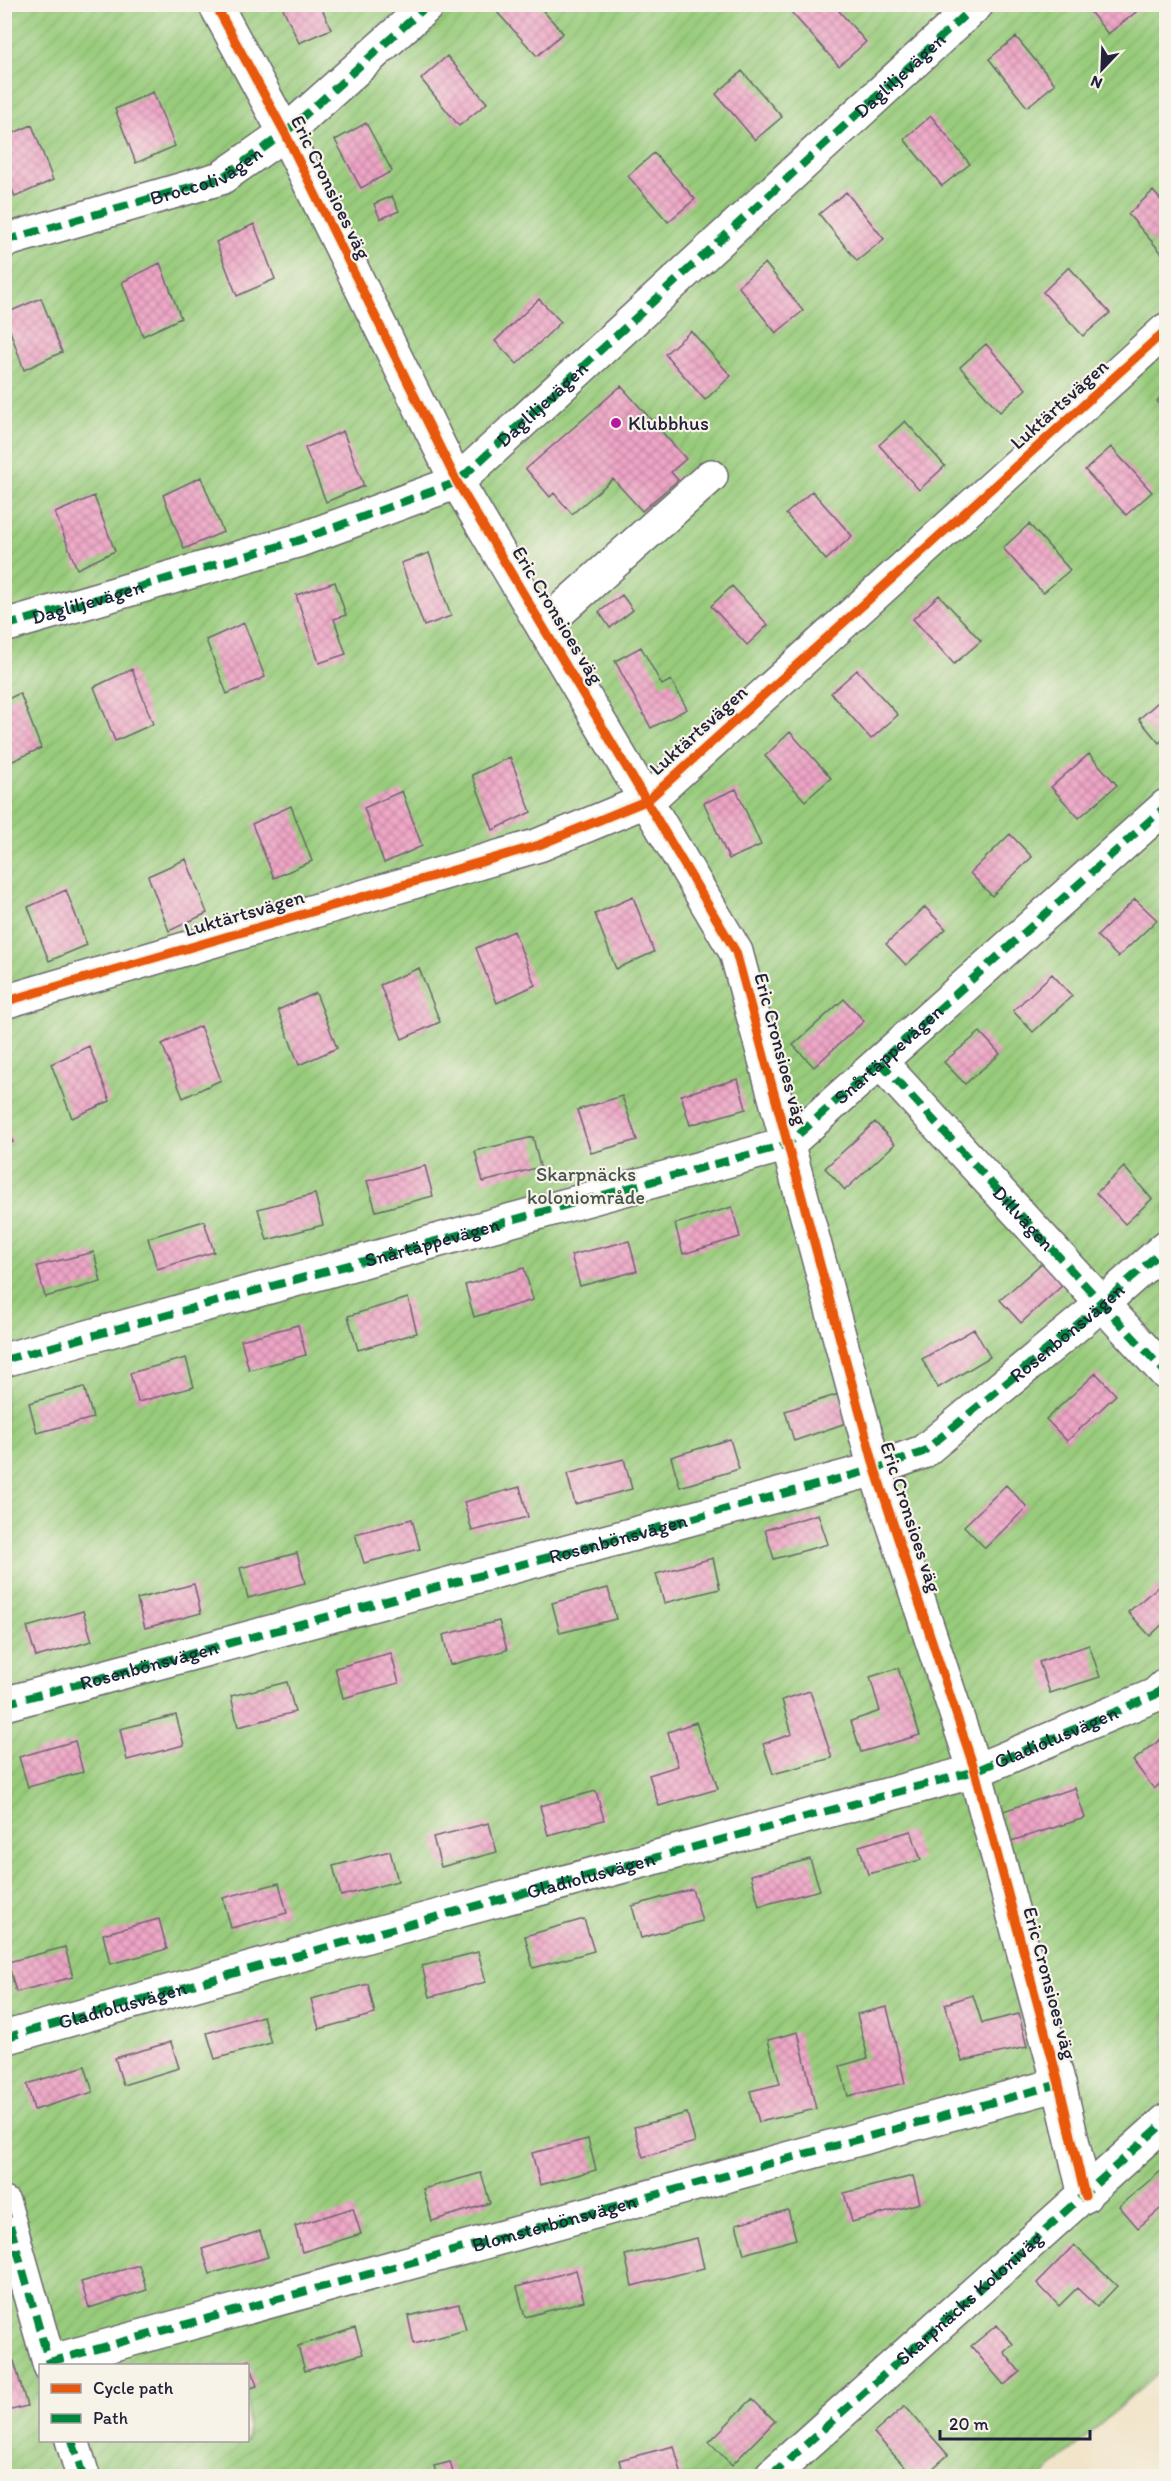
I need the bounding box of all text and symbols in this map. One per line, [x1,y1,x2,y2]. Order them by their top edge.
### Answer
street label: Dagliljevägen [849,27,951,123]
north arrow [1072,39,1132,99]
text: N [1088,71,1105,93]
street label: Eric Cronsioes väg [286,111,377,263]
street label: Broccolivägen [147,141,267,210]
street label: Luktärtsvägen [1005,353,1113,454]
street label: Dagliljevägen [491,356,593,452]
place label: Klubbhus [628,411,709,435]
marker: Klubbhus [609,416,623,430]
street label: Eric Cronsioes väg [507,542,609,689]
street label: Dagliljevägen [29,574,147,629]
street label: Luktärtsvägen [644,679,752,780]
street label: Luktärtsvägen [181,884,307,942]
street label: Eric Cronsioes väg [749,970,813,1129]
street label: Snårtäppevägen [829,999,948,1109]
park label: Skarpnäcks koloniområde [527,1162,645,1209]
street label: Dillvägen [988,1181,1060,1256]
street label: Snårtäppevägen [362,1212,502,1272]
street label: Rosenbönsvägen [1005,1278,1130,1388]
street label: Eric Cronsioes väg [875,1439,947,1596]
street label: Rosenbönsvägen [546,1508,690,1568]
street label: Rosenbönsvägen [77,1635,221,1695]
street label: Gladiolusvägen [990,1700,1122,1774]
street label: Gladiolusvägen [524,1846,658,1904]
street label: Eric Cronsioes väg [1018,1904,1082,2063]
street label: Gladiolusvägen [55,1975,189,2034]
street label: Blomsterbönsvägen [469,2189,639,2257]
street label: Skarpnäcks Koloniväg [890,2225,1048,2371]
legend [39,2364,249,2442]
text: Cycle path [93,2377,174,2399]
scale bar [940,2403,1090,2441]
text: Path [93,2407,128,2429]
text: 20 m [949,2413,989,2435]

